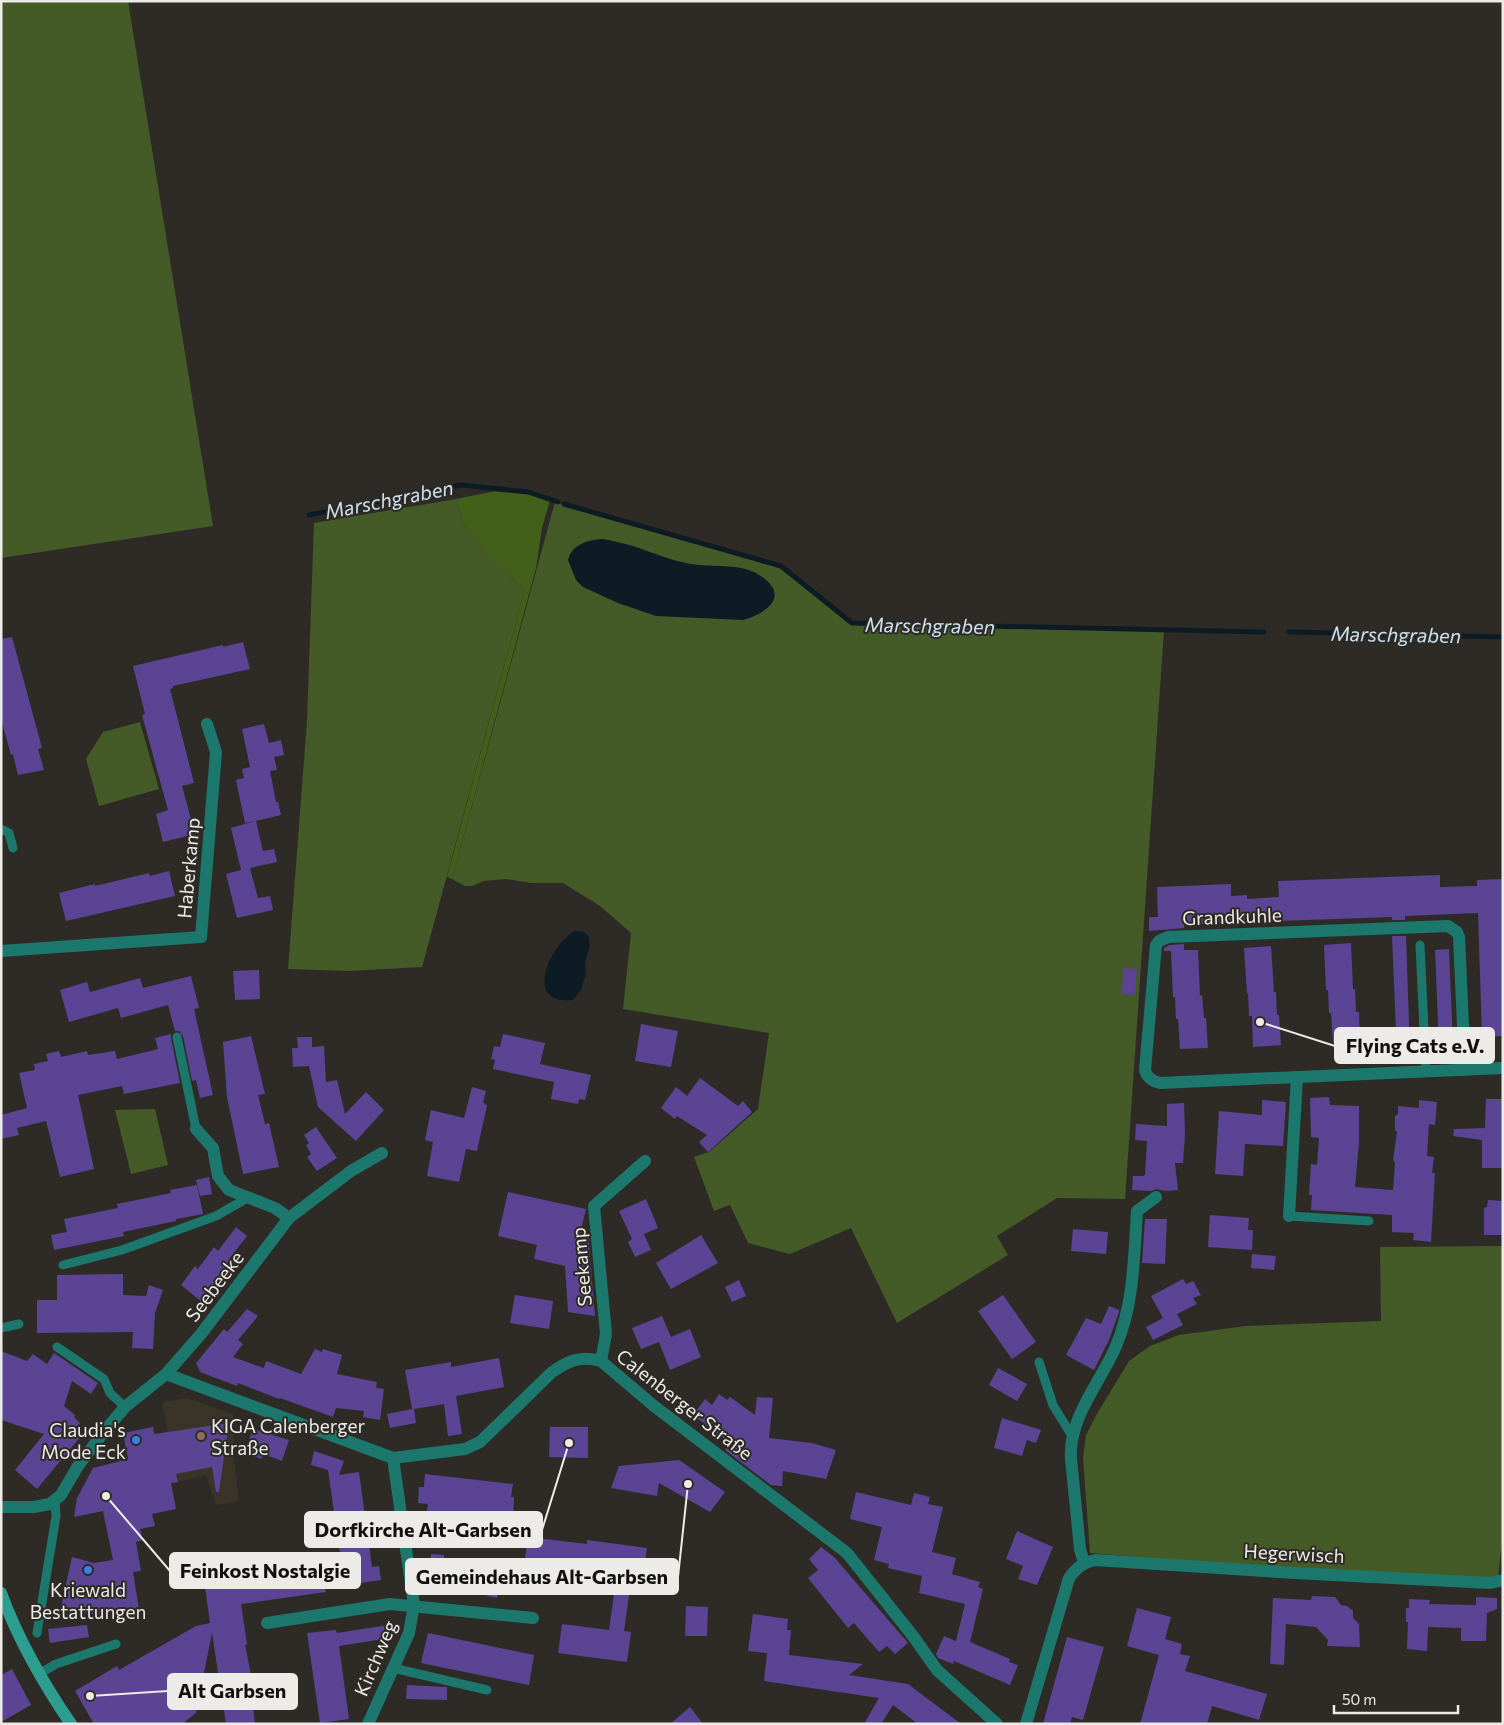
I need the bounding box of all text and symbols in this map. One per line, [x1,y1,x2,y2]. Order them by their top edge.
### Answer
water label: Marschgraben [323,475,455,523]
water label: Marschgraben [865,612,995,638]
water label: Marschgraben [1331,621,1461,647]
street label: Haberkamp [172,817,204,919]
street label: Grandkuhle [1182,903,1282,929]
callout: Flying Cats e.V. [1335,1028,1494,1063]
text: Flying Cats e.V. [1346,1033,1484,1057]
street label: Seekamp [566,1227,596,1307]
street label: Seebeeke [180,1246,248,1326]
street label: Calenberger Straße [612,1344,758,1464]
place label: KIGA Calenberger Straße [211,1414,365,1459]
place label: Claudia's Mode Eck [41,1418,126,1463]
marker: KIGA Calenberger Straße [195,1430,207,1442]
marker: Claudia's Mode Eck [130,1434,142,1446]
callout: Dorfkirche Alt-Garbsen [305,1512,542,1547]
text: Dorfkirche Alt-Garbsen [315,1517,531,1541]
street label: Hegerwisch [1243,1539,1345,1567]
callout: Feinkost Nostalgie [170,1553,360,1588]
text: Feinkost Nostalgie [180,1558,350,1582]
callout: Gemeindehaus Alt-Garbsen [406,1559,678,1594]
marker: Kriewald Bestattungen [82,1564,94,1576]
text: Gemeindehaus Alt-Garbsen [416,1564,668,1588]
place label: Kriewald Bestattungen [30,1578,146,1623]
street label: Kirchweg [349,1617,401,1699]
callout: Alt Garbsen [168,1674,297,1709]
text: Alt Garbsen [178,1678,286,1702]
scale bar [1334,1682,1458,1714]
text: 50 m [1342,1690,1376,1708]

